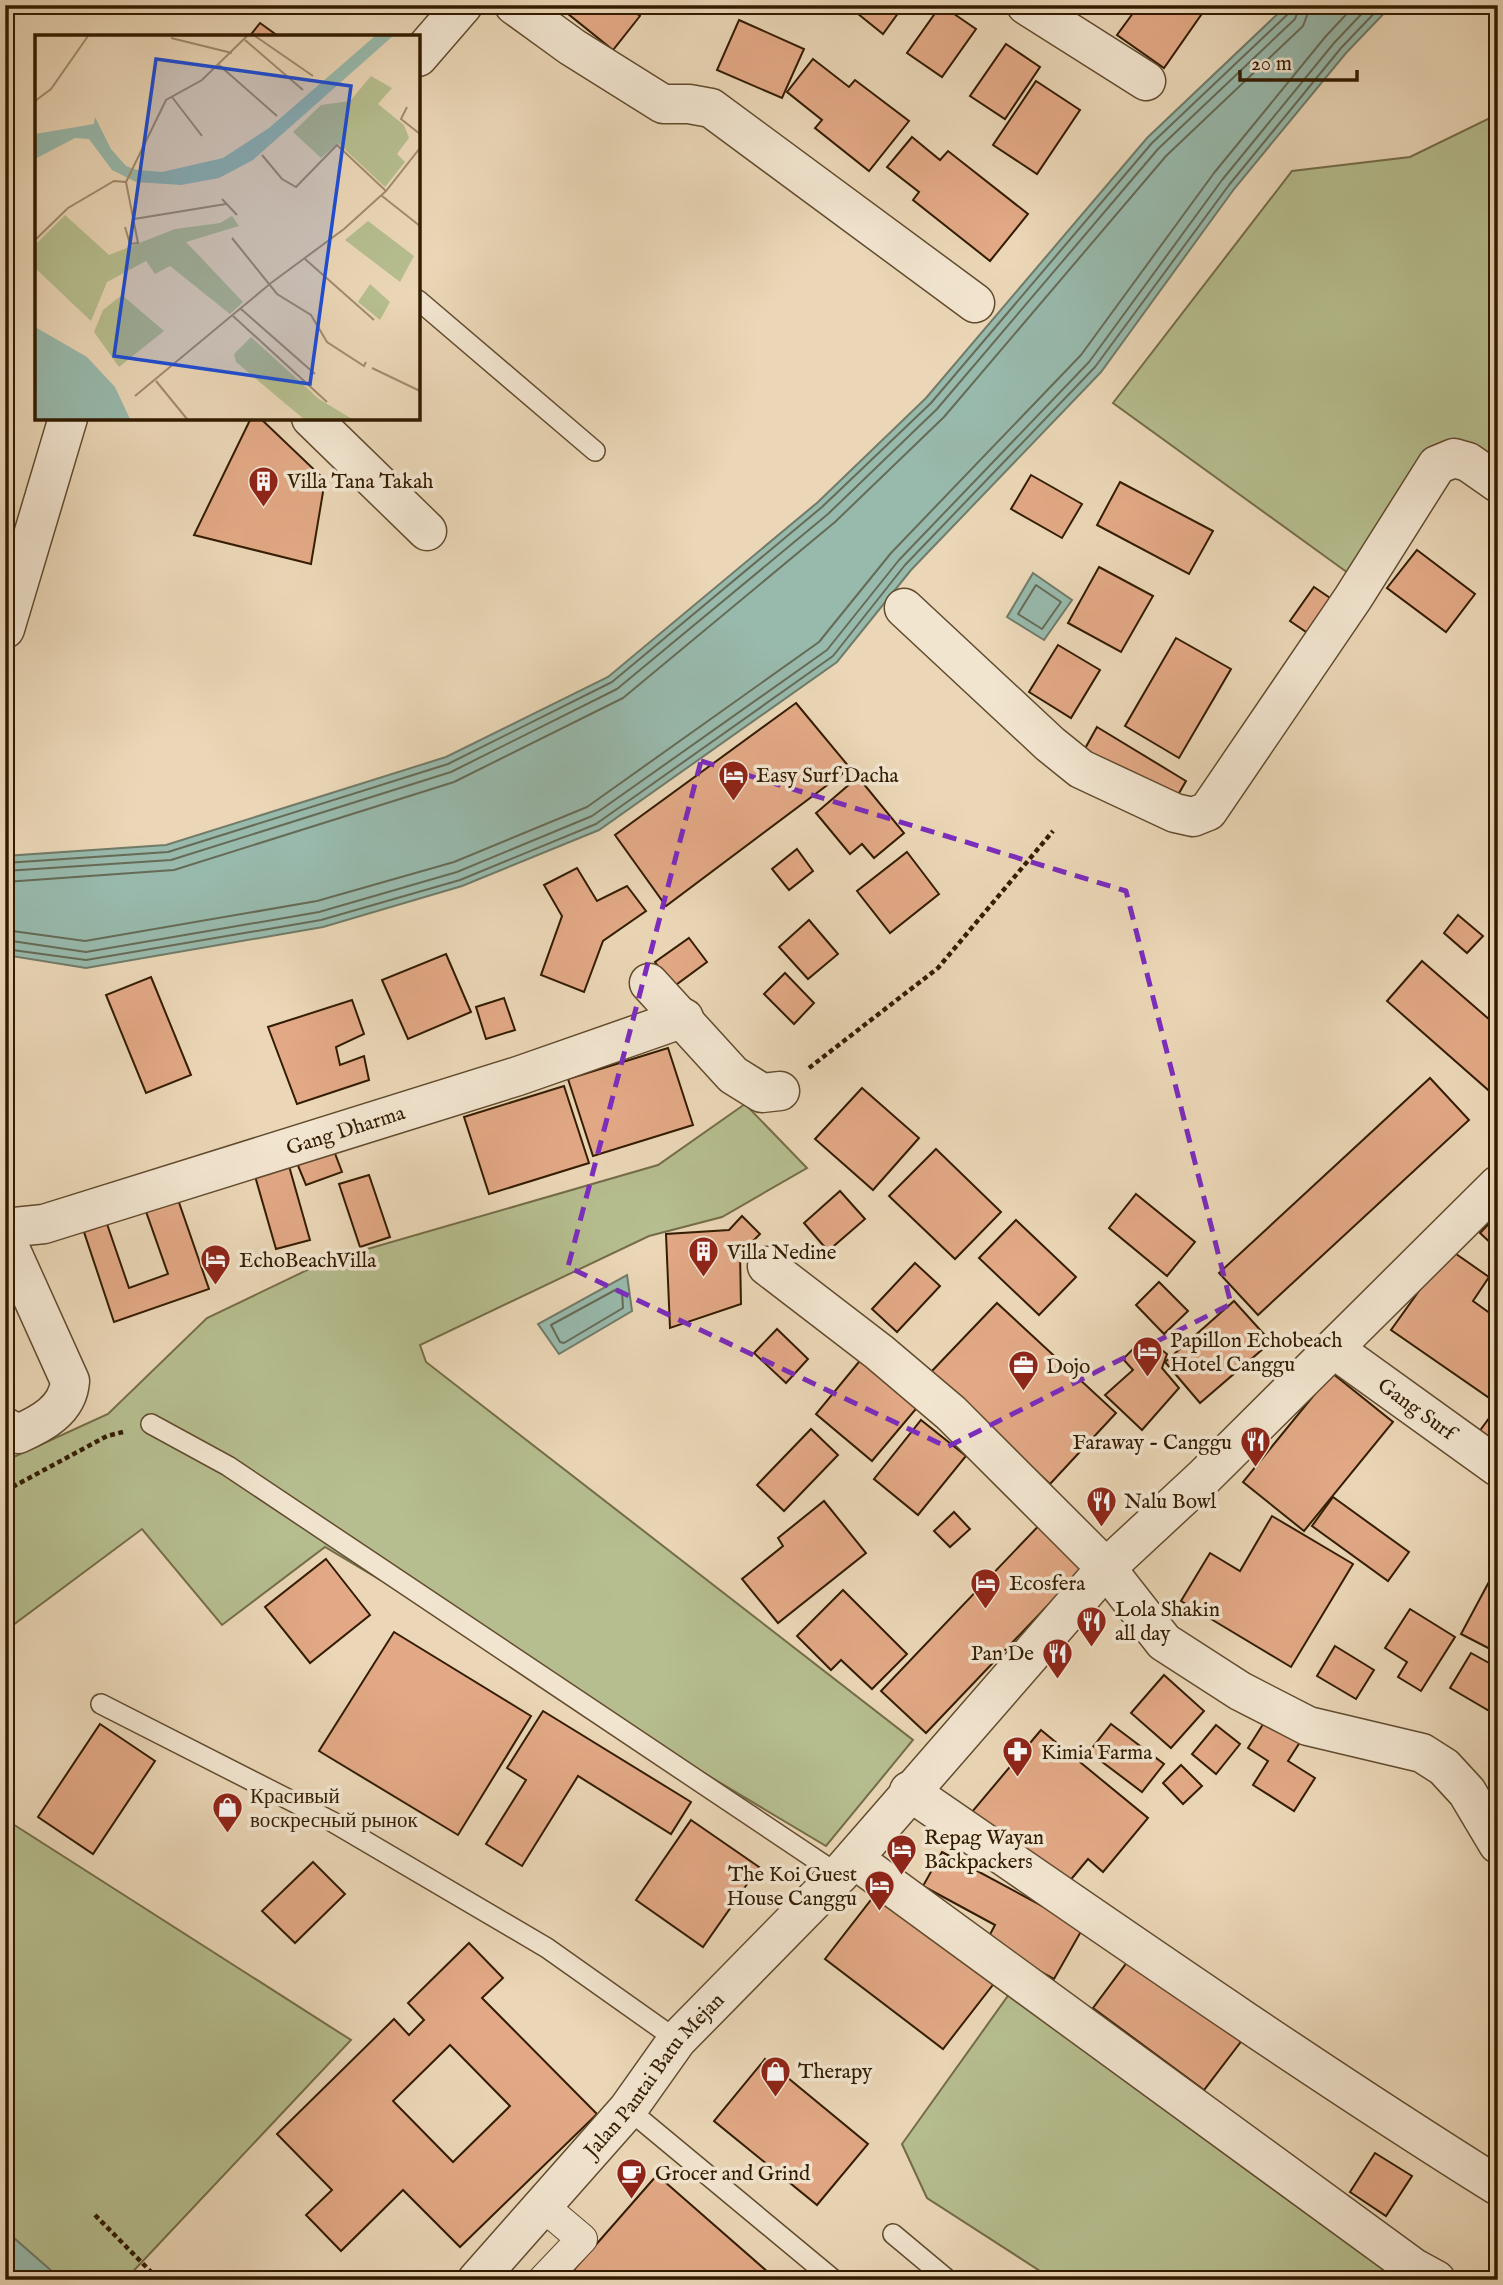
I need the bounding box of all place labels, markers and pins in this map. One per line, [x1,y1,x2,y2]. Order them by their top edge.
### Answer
building icon: Villa Tana Takah [247,464,281,508]
place label: Villa Tana Takah [286,469,433,496]
hotel icon: Easy Surf Dacha [716,758,750,802]
place label: Easy Surf Dacha [756,763,900,790]
building icon: Villa Nedine [687,1235,721,1279]
place label: Villa Nedine [726,1240,837,1267]
hotel icon: EchoBeachVilla [199,1243,233,1287]
place label: EchoBeachVilla [239,1248,377,1275]
place label: Papillon Echobeach Hotel Canggu [1170,1328,1343,1379]
hotel icon: Papillon Echobeach Hotel Canggu [1130,1335,1164,1379]
office icon: Dojo [1006,1349,1040,1393]
place label: Dojo [1046,1354,1090,1381]
restaurant icon: Faraway - Canggu [1238,1425,1272,1469]
place label: Faraway - Canggu [1073,1430,1232,1457]
restaurant icon: Nalu Bowl [1084,1484,1118,1528]
place label: Nalu Bowl [1124,1489,1216,1516]
hotel icon: Ecosfera [969,1566,1003,1610]
place label: Ecosfera [1009,1571,1086,1598]
place label: Lola Shakin all day [1115,1597,1220,1648]
restaurant icon: Lola Shakin all day [1075,1604,1109,1648]
restaurant icon: Pan De [1040,1636,1074,1680]
place label: Pan De [971,1641,1034,1668]
pharmacy icon: Kimia Farma [1001,1735,1035,1779]
place label: Kimia Farma [1041,1740,1153,1767]
place label: Красивый воскресный рынок [250,1784,419,1835]
shop icon: Красивый воскресный рынок [210,1791,244,1835]
place label: Repag Wayan Backpackers [924,1825,1044,1876]
hotel icon: Repag Wayan Backpackers [884,1832,918,1876]
place label: The Koi Guest House Canggu [727,1862,857,1913]
hotel icon: The Koi Guest House Canggu [863,1869,897,1913]
shop icon: Therapy [758,2054,792,2098]
place label: Therapy [798,2059,873,2086]
cafe icon: Grocer and Grind [615,2156,649,2200]
place label: Grocer and Grind [655,2161,811,2188]

